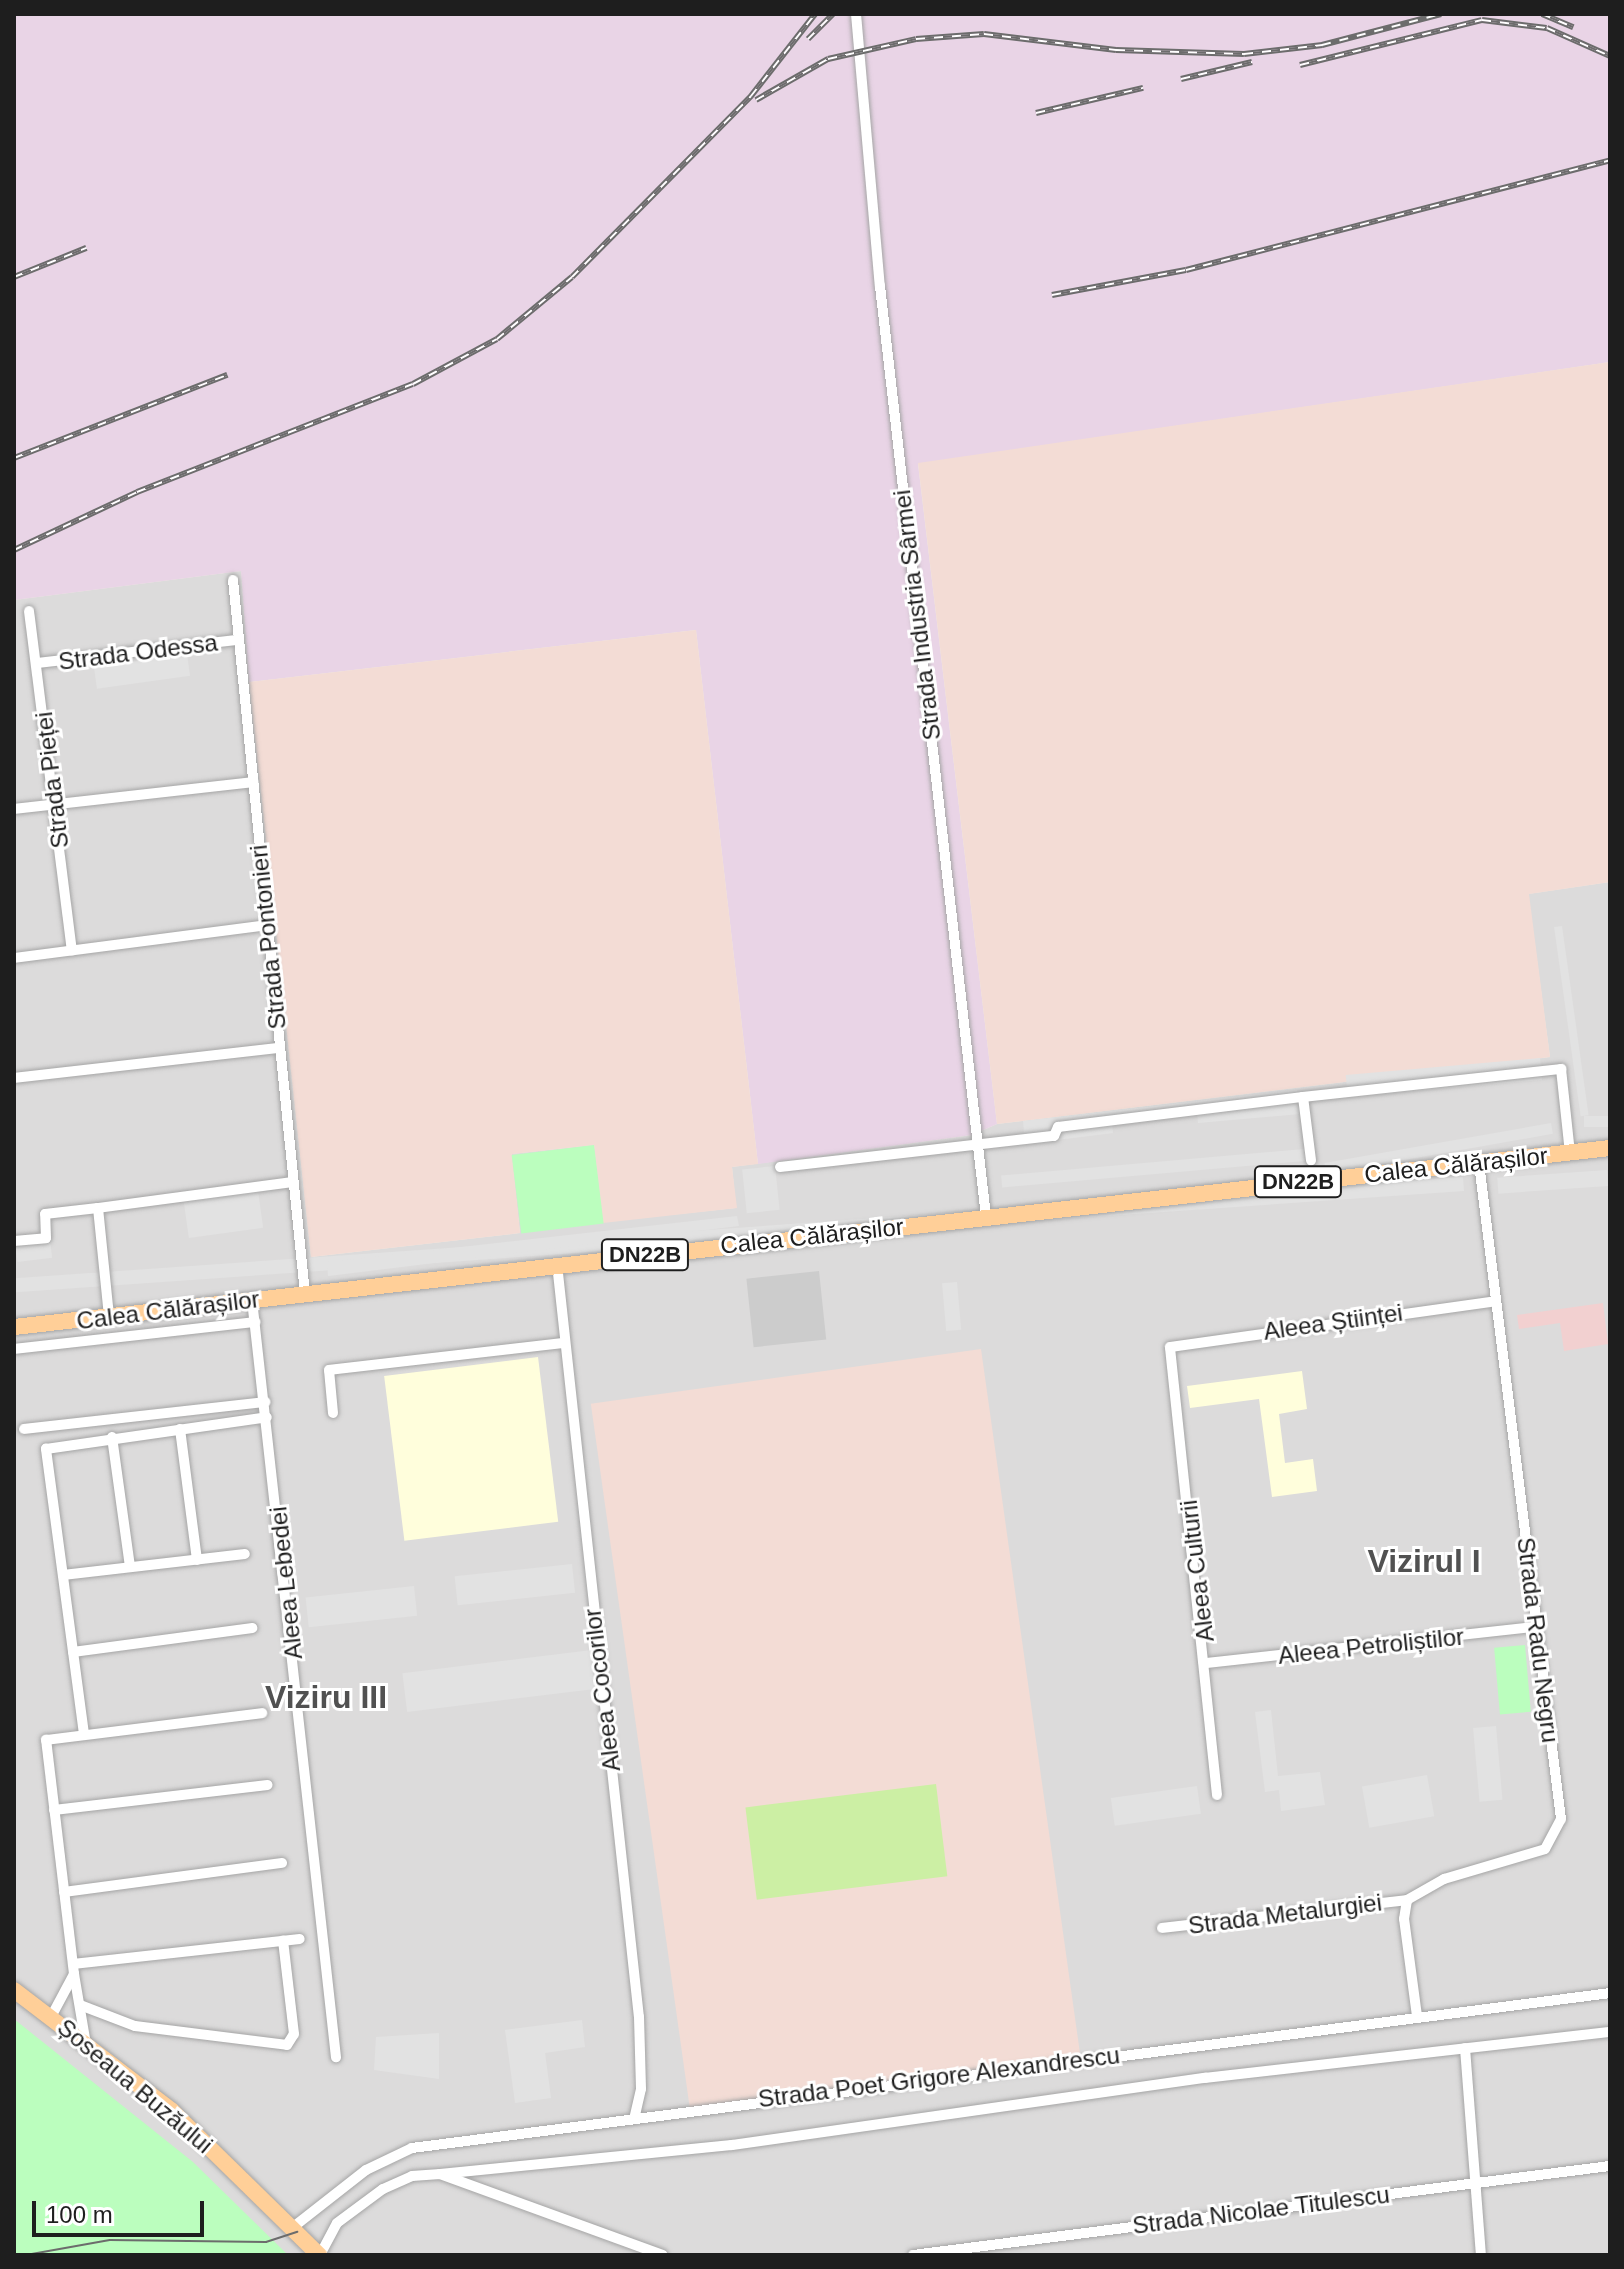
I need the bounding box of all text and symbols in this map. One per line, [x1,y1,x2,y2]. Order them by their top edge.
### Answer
street label: Strada Industria Sârmei [887,488,947,742]
street label: Strada Odessa [57,628,219,676]
street label: Strada Pieței [29,710,75,850]
street label: Strada Pontonieri [244,843,292,1031]
street label: Calea Călărașilor [1363,1141,1549,1189]
road number: DN22B [1252,1164,1344,1200]
street label: Calea Călărașilor [719,1212,905,1260]
road number: DN22B [599,1237,691,1273]
street label: Calea Călărașilor [75,1284,261,1336]
street label: Aleea Științei [1262,1298,1404,1346]
street label: Aleea Culturii [1174,1498,1220,1644]
street label: Aleea Lebedei [264,1505,308,1661]
street label: Strada Radu Negru [1511,1536,1565,1744]
district label: Vizirul I [1367,1542,1481,1580]
street label: Aleea Cocorilor [578,1607,626,1773]
street label: Aleea Petroliștilor [1277,1622,1465,1670]
district label: Viziru III [265,1678,387,1716]
street label: Strada Metalurgiei [1187,1888,1383,1940]
street label: Șoseaua Buzăului [52,2013,218,2159]
street label: Strada Poet Grigore Alexandrescu [756,2040,1122,2114]
street label: Strada Nicolae Titulescu [1131,2180,1391,2240]
scale bar [36,2185,208,2235]
text: 100 m [46,2201,113,2228]

